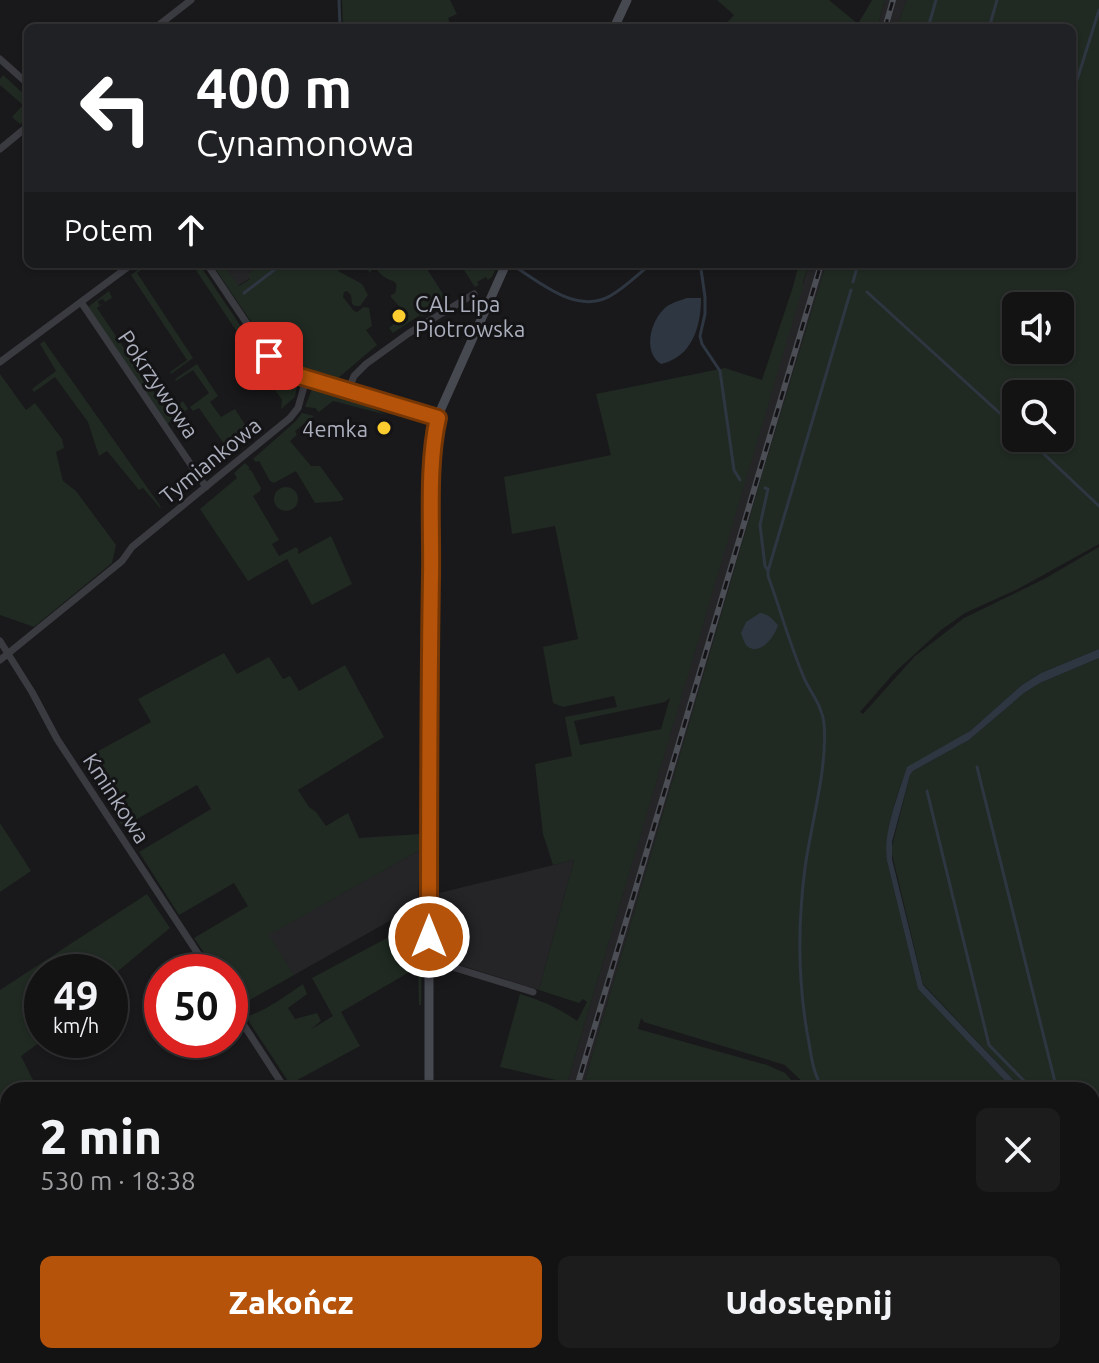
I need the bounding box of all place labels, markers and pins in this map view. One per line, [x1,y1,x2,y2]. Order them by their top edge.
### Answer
place label: CAL Lipa Piotrowska [415,291,525,341]
marker: CAL Lipa Piotrowska [390,307,408,325]
pin [235,322,303,390]
place label: 4emka [302,416,368,441]
marker: 4emka [375,419,393,437]

